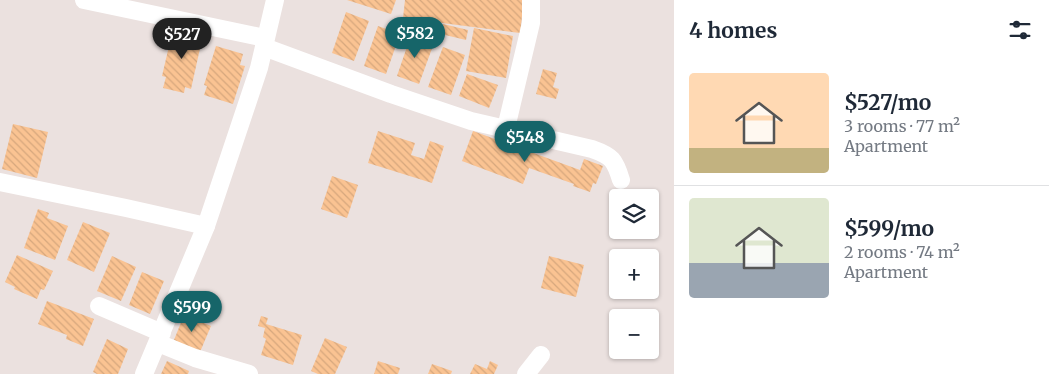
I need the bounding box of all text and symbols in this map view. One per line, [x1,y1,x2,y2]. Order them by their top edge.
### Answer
icon: filters [1006,16,1034,44]
pin: $582 [385,17,445,59]
text: 4 homes [689,17,777,44]
pin: $527 [152,18,212,60]
text: $582 [396,23,434,43]
text: $527 [164,24,200,44]
text: $527/mo [844,89,931,116]
icon: home [729,93,789,153]
text: 3 rooms · 77 m² [844,116,960,136]
pin: $548 [495,120,555,163]
text: $548 [506,127,544,147]
text: Apartment [844,136,928,156]
map controls [609,189,659,359]
button: layers [609,189,659,239]
text: $599/mo [844,215,934,242]
icon: home [729,218,789,278]
text: 2 rooms · 74 m² [844,242,960,262]
button: + [609,249,659,299]
text: Apartment [844,262,928,282]
pin: $599 [162,290,222,333]
text: $599 [173,297,211,317]
button: − [609,309,659,359]

